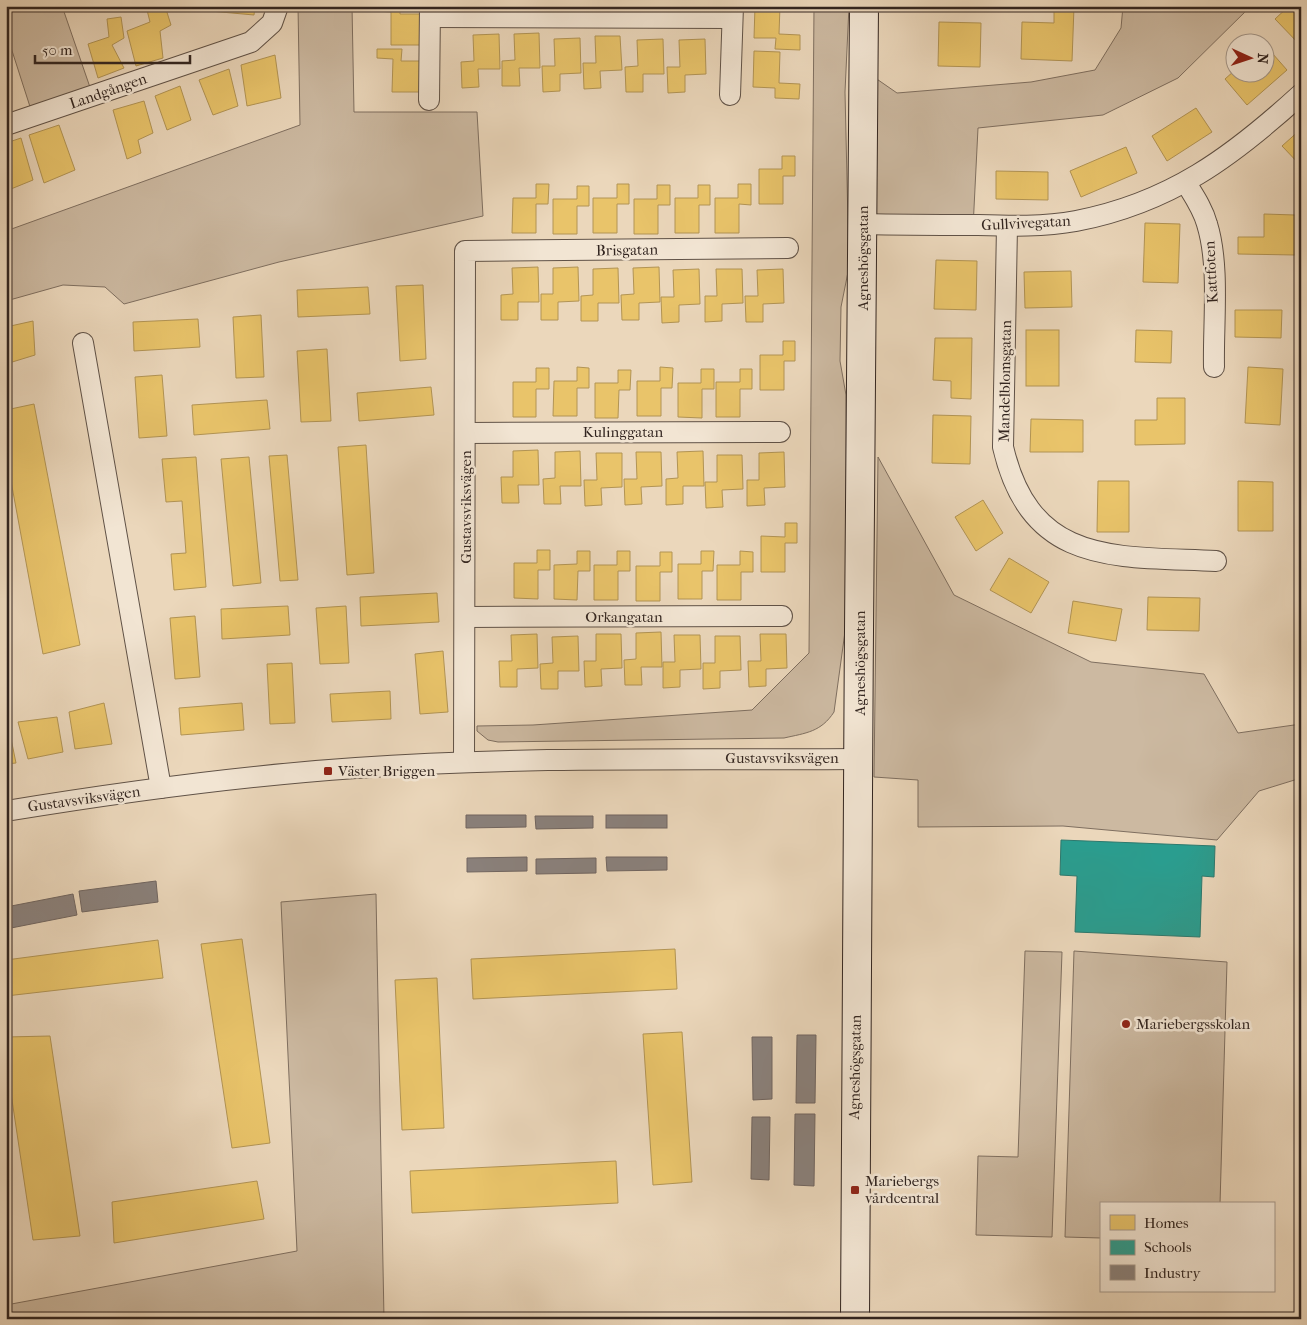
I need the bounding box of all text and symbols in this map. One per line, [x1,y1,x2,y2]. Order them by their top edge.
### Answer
scale bar [35,32,190,64]
north arrow [1224,32,1274,82]
text: 50 m [42,41,73,59]
text: N [1254,53,1271,65]
street label: Landgången [67,69,149,113]
street label: Agneshögsgatan [854,205,872,311]
street label: Gullvivegatan [981,212,1071,234]
street label: Brisgatan [596,240,658,260]
street label: Kattfoten [1200,240,1222,304]
street label: Mandelblomsgatan [995,319,1015,442]
street label: Kulinggatan [583,423,663,441]
street label: Gustavsviksvägen [457,450,475,564]
street label: Orkangatan [585,608,663,626]
street label: Agneshögsgatan [851,610,869,716]
street label: Gustavsviksvägen [725,749,839,767]
place label: Väster Briggen [337,762,435,780]
marker: Väster Briggen [322,765,334,777]
street label: Gustavsviksvägen [27,782,142,816]
street label: Agneshögsgatan [845,1014,865,1121]
place label: Mariebergsskolan [1136,1015,1251,1033]
marker: Mariebergsskolan [1120,1018,1132,1030]
place label: Mariebergs vårdcentral [865,1172,939,1207]
marker: Mariebergs vårdcentral [849,1184,861,1196]
legend [1100,1202,1274,1292]
text: Homes [1144,1214,1189,1232]
text: Schools [1144,1238,1192,1256]
text: Industry [1144,1264,1201,1282]

